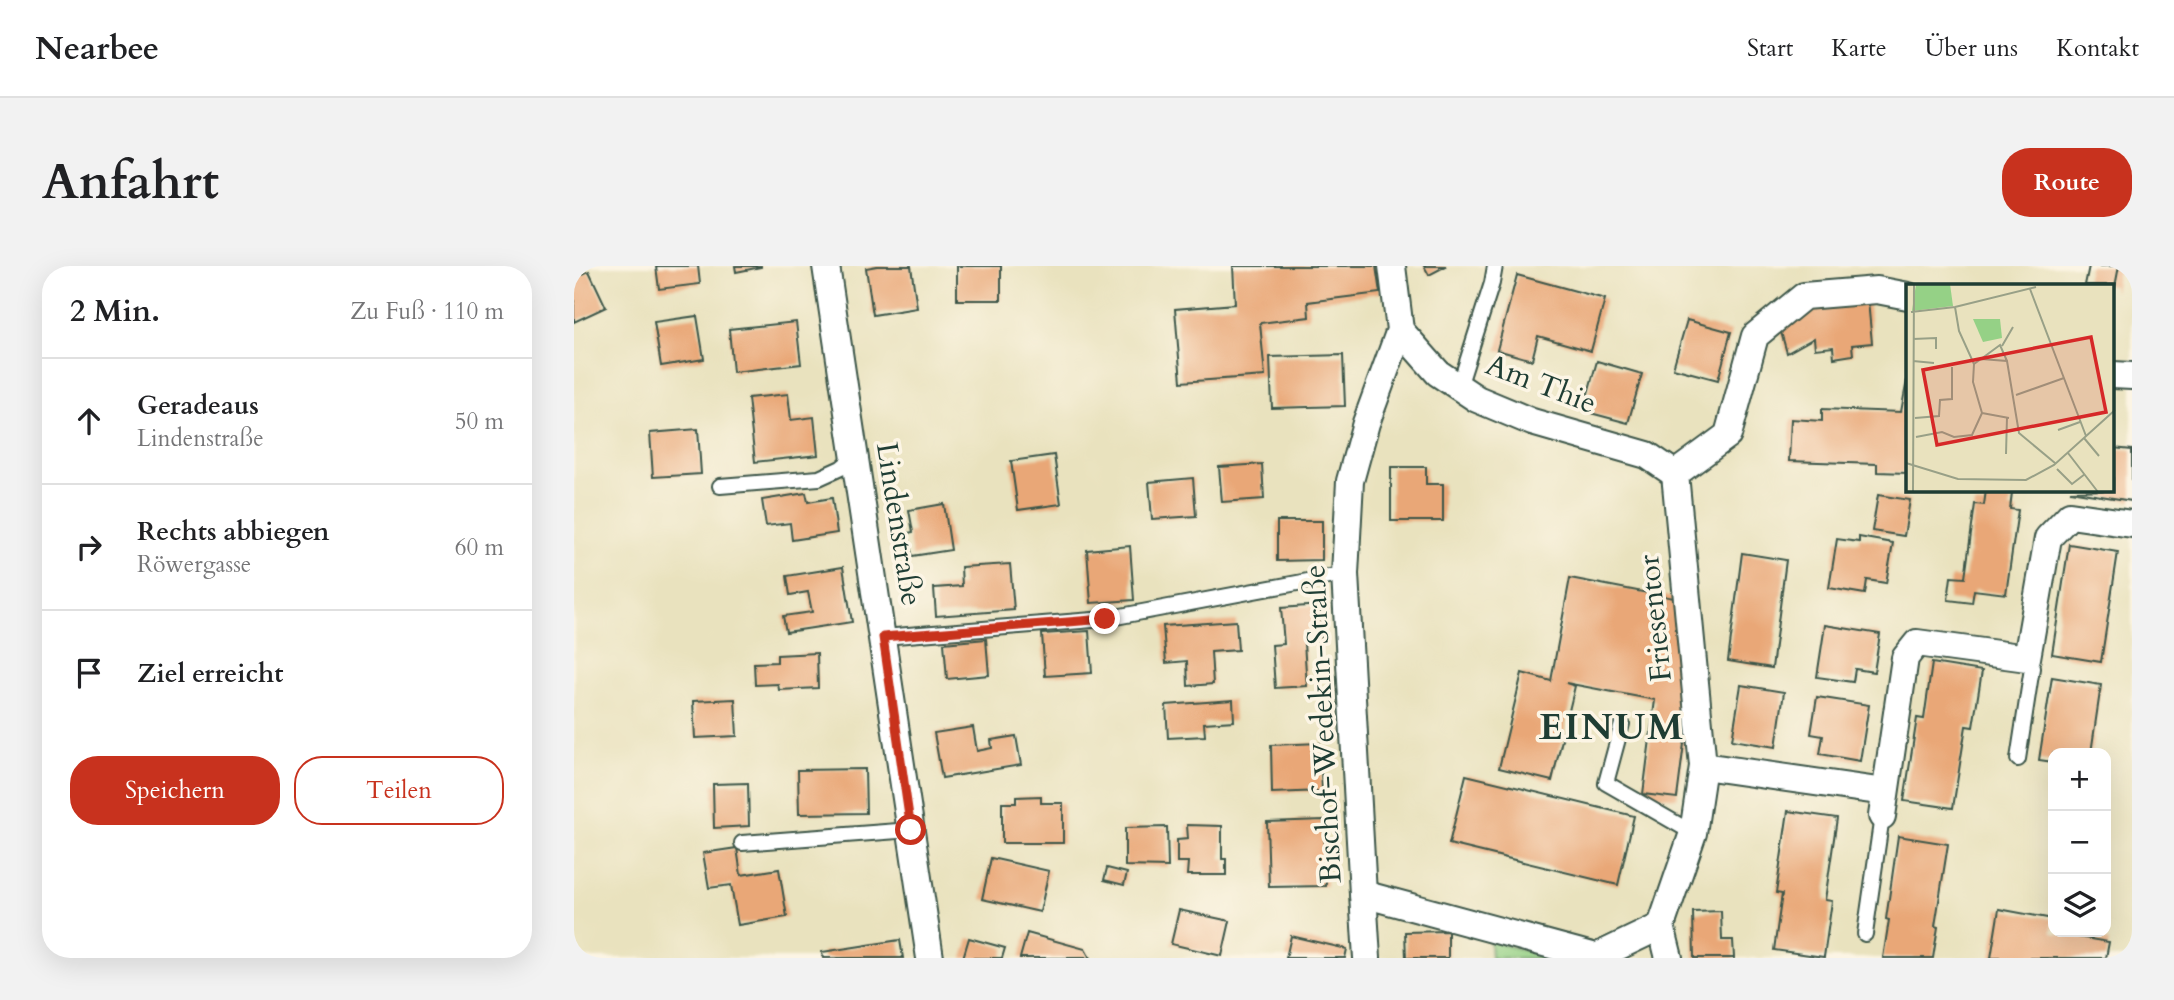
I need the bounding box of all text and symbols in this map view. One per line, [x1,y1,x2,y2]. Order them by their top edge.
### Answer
text: Nearbee [35,26,159,71]
text: Start [1747,32,1793,65]
text: Karte [1831,32,1887,65]
text: Über uns [1925,32,2018,65]
text: Kontakt [2056,32,2139,65]
button: Route [2002,148,2132,217]
text: Anfahrt [42,149,219,216]
inset map [1906,284,2114,492]
text: 2 Min. [70,291,160,332]
text: Zu Fuß · 110 m [350,296,504,327]
street label: Am Thie [1480,344,1602,424]
text: Geradeaus [137,388,259,423]
icon: ahead [70,402,108,440]
text: 50 m [455,406,504,437]
text: Lindenstraße [137,423,264,454]
street label: Lindenstraße [866,439,932,609]
text: Rechts abbiegen [137,514,329,549]
icon: right [70,528,108,566]
text: 60 m [455,532,504,563]
text: Röwergasse [137,549,251,580]
street label: Friesentor [1628,552,1682,684]
street label: Bischof-Wedekin-Straße [1294,564,1352,884]
route end [1089,603,1120,634]
icon: arrive [70,654,108,692]
text: Ziel erreicht [137,656,283,691]
district label: EINUM [1539,702,1685,752]
map controls [2048,748,2111,937]
button: + [2048,748,2111,811]
button: Speichern [70,756,280,825]
button: Teilen [294,756,504,825]
button: − [2048,811,2111,874]
route start [895,814,926,845]
button: layers [2048,874,2111,937]

